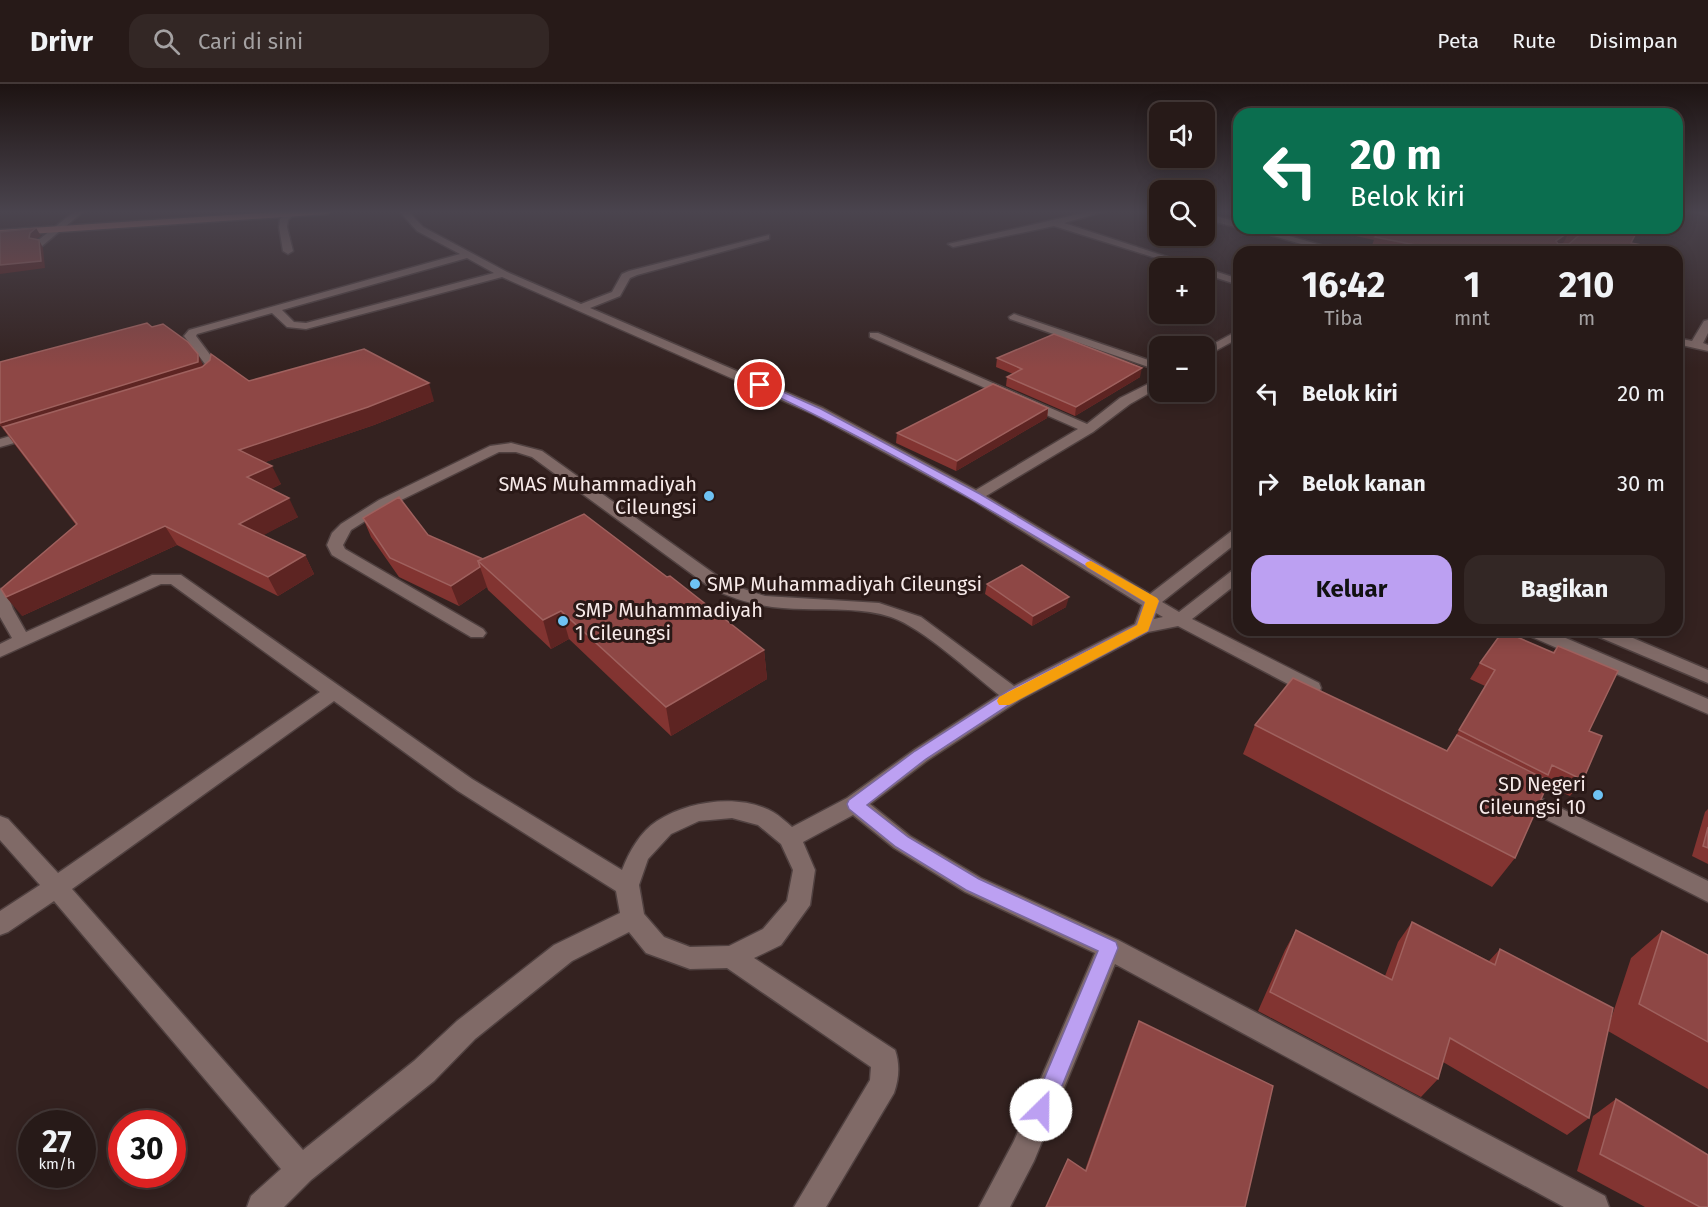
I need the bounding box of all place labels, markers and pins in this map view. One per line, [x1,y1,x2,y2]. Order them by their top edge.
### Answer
pin [734,359,785,410]
place label: SMAS Muhammadiyah Cileungsi [498,472,697,519]
marker: SMAS Muhammadiyah Cileungsi [702,489,716,503]
place label: SMP Muhammadiyah Cileungsi [707,572,982,596]
marker: SMP Muhammadiyah Cileungsi [688,577,702,591]
place label: SMP Muhammadiyah 1 Cileungsi [575,598,763,645]
marker: SMP Muhammadiyah 1 Cileungsi [556,614,570,628]
place label: SD Negeri Cileungsi 10 [1479,772,1586,819]
marker: SD Negeri Cileungsi 10 [1591,788,1605,802]

